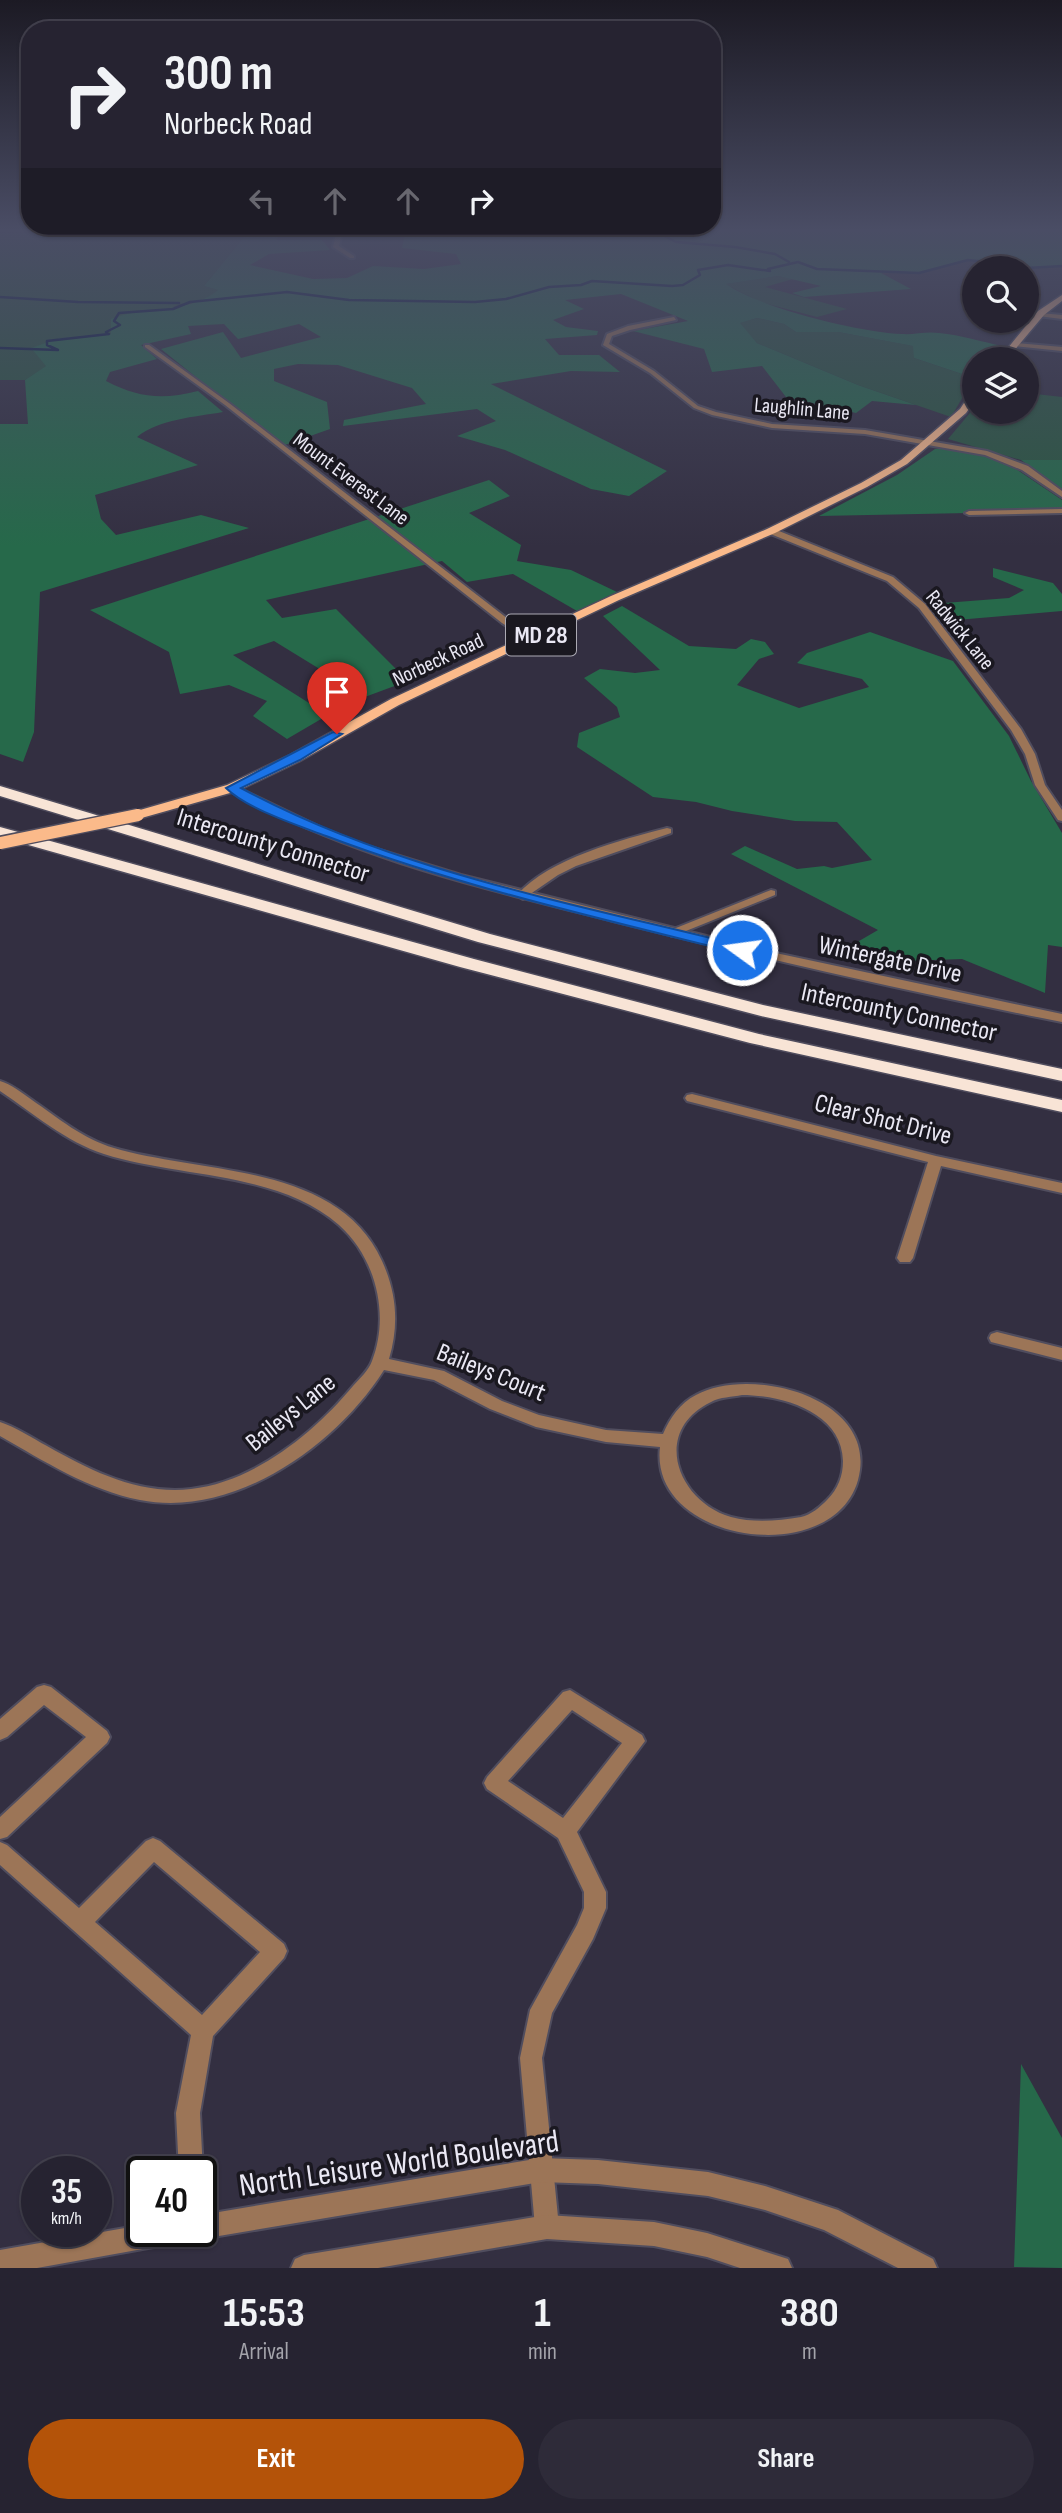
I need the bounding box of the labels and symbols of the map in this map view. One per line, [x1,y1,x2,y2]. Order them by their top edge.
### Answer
street label: Laughlin Lane [753,392,851,426]
street label: Mount Everest Lane [288,427,414,531]
street label: Radwick Lane [920,585,1000,675]
road number: MD 28 [506,614,576,656]
street label: Norbeck Road [389,628,487,692]
pin [307,662,367,734]
street label: Intercounty Connector [173,802,373,890]
position arrow [705,913,779,987]
street label: Wintergate Drive [815,930,965,990]
street label: Intercounty Connector [798,977,1000,1049]
street label: Clear Shot Drive [811,1088,955,1152]
street label: Baileys Court [432,1337,550,1409]
street label: Baileys Lane [240,1367,342,1459]
street label: North Leisure World Boulevard [237,2122,561,2206]
speed limit sign: 40 [126,2156,217,2247]

